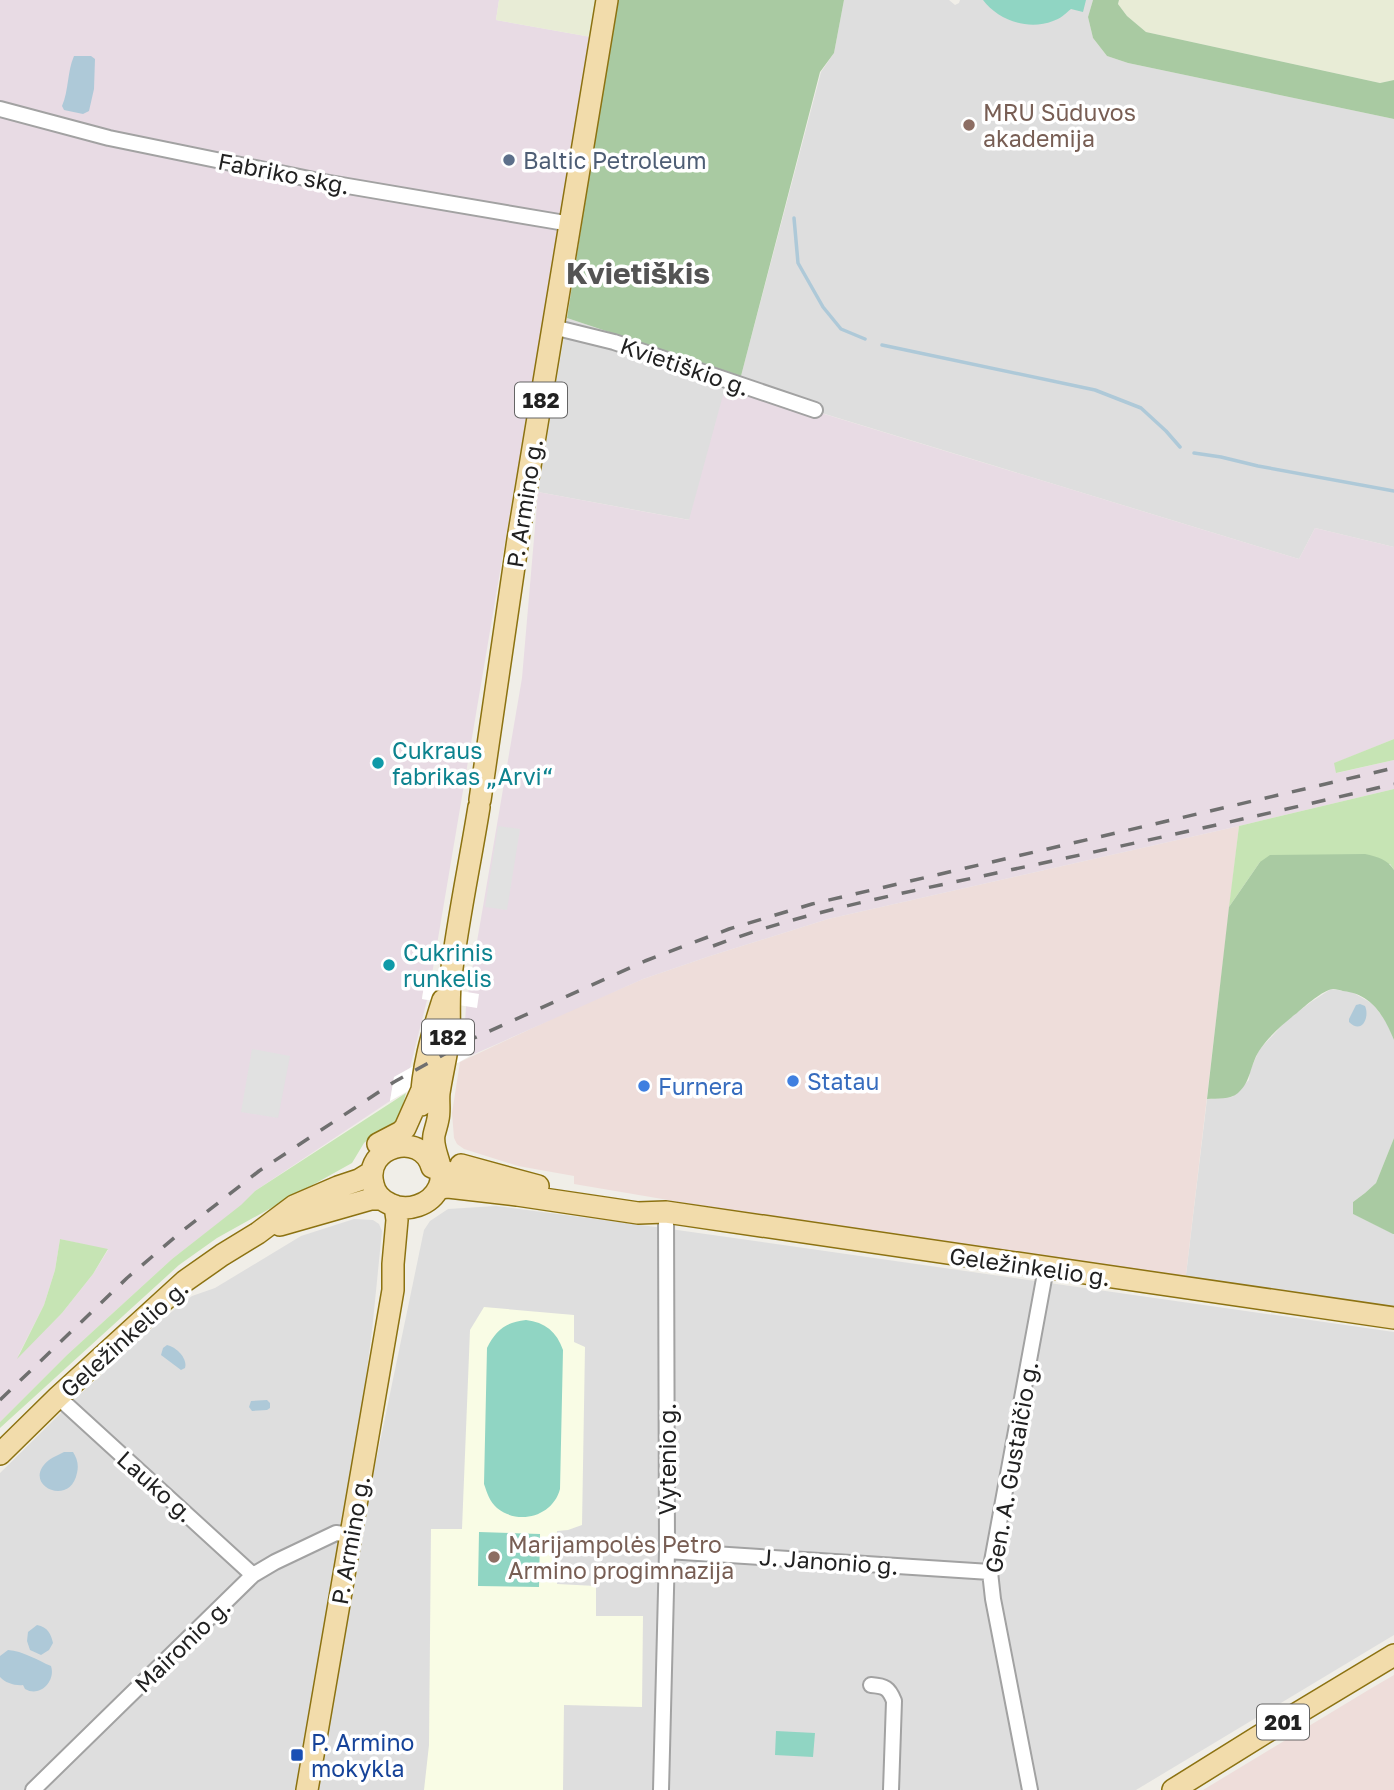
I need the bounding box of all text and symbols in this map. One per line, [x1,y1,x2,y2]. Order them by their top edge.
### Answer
place label: MRU Sūduvos akademija [983,98,1136,152]
marker: MRU Sūduvos akademija [961,117,977,133]
place label: Baltic Petroleum [523,146,707,174]
street label: Fabriko skg. [216,147,352,199]
marker: Baltic Petroleum [501,152,517,168]
district label: Kvietiškis [566,255,710,291]
street label: Kvietiškio g. [617,331,753,401]
road number: 182 [515,382,567,418]
street label: P. Armino g. [500,437,548,569]
place label: Cukraus fabrikas „Arvi“ [392,736,553,790]
marker: Cukraus fabrikas „Arvi“ [370,755,386,771]
place label: Cukrinis runkelis [403,938,493,992]
marker: Cukrinis runkelis [381,957,397,973]
road number: 182 [422,1020,474,1054]
place label: Statau [807,1067,879,1095]
place label: Furnera [658,1072,744,1100]
marker: Statau [785,1073,801,1089]
marker: Furnera [636,1078,652,1094]
street label: Geležinkelio g. [948,1241,1112,1291]
street label: Geležinkelio g. [54,1273,194,1403]
street label: Gen. A. Gustaičio g. [979,1359,1043,1575]
street label: Vytenio g. [653,1403,681,1515]
street label: Lauko g. [112,1444,200,1528]
street label: P. Armino g. [325,1473,375,1607]
place label: Marijampolės Petro Armino progimnazija [508,1530,734,1584]
street label: J. Janonio g. [759,1542,899,1580]
marker: Marijampolės Petro Armino progimnazija [486,1549,502,1565]
street label: Maironio g. [128,1592,236,1698]
road number: 201 [1257,1704,1309,1740]
place label: P. Armino mokykla [311,1728,414,1782]
marker: P. Armino mokykla [289,1747,305,1763]

